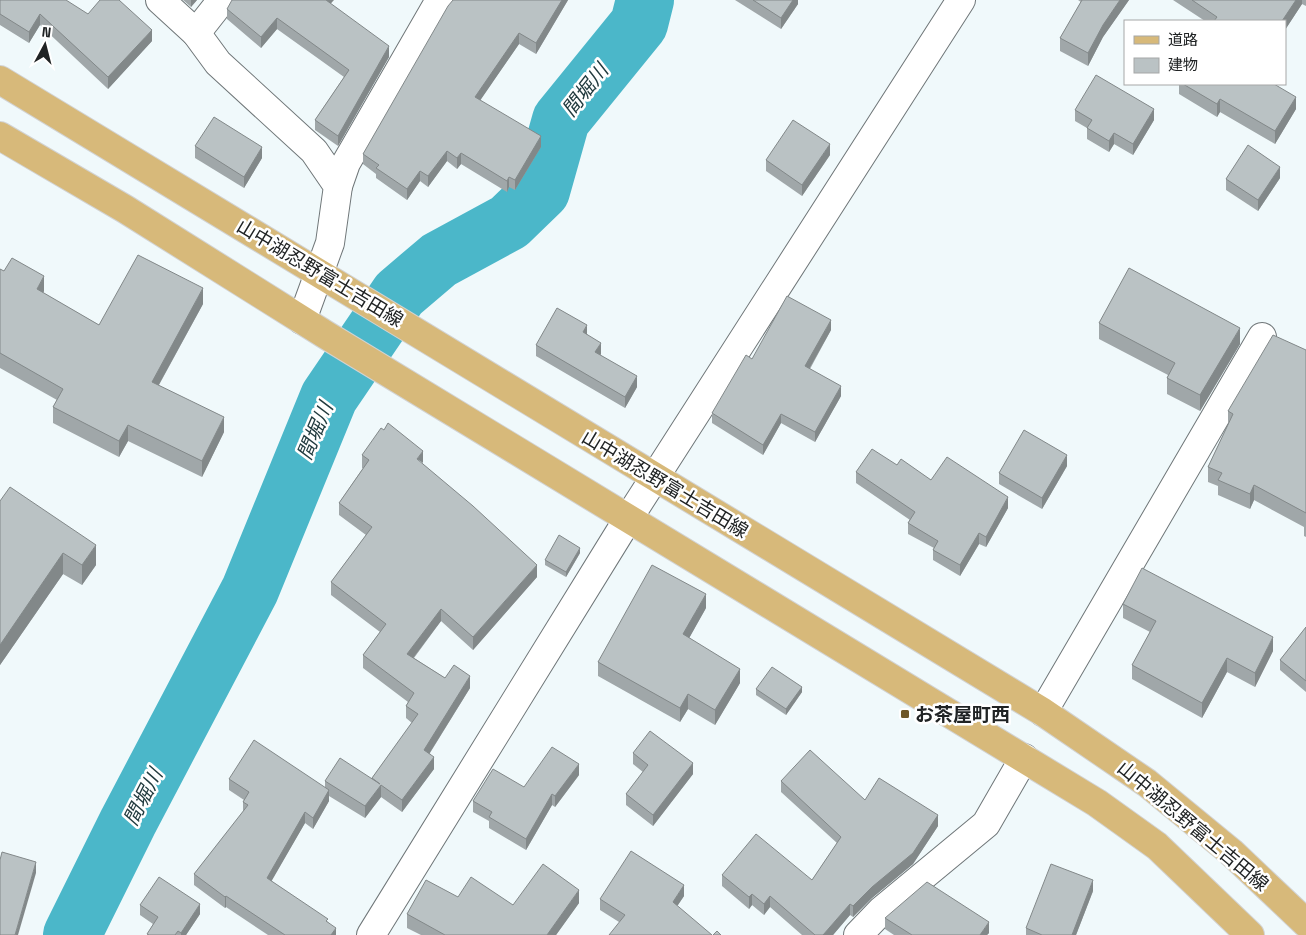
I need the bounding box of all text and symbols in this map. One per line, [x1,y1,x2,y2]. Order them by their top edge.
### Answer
north arrow [20,20,70,70]
legend [1124,20,1286,85]
text: N [41,23,52,42]
text: 道路 [1168,30,1198,49]
text: 建物 [1168,55,1198,74]
water label: 間堀川 [556,57,615,122]
street label: 山中湖忍野富士吉田線 [232,213,408,333]
water label: 間堀川 [291,396,339,464]
street label: 山中湖忍野富士吉田線 [577,424,753,544]
place label: お茶屋町西 [915,702,1010,727]
marker: お茶屋町西 [899,708,911,720]
street label: 山中湖忍野富士吉田線 [1112,755,1274,897]
water label: 間堀川 [118,763,169,830]

